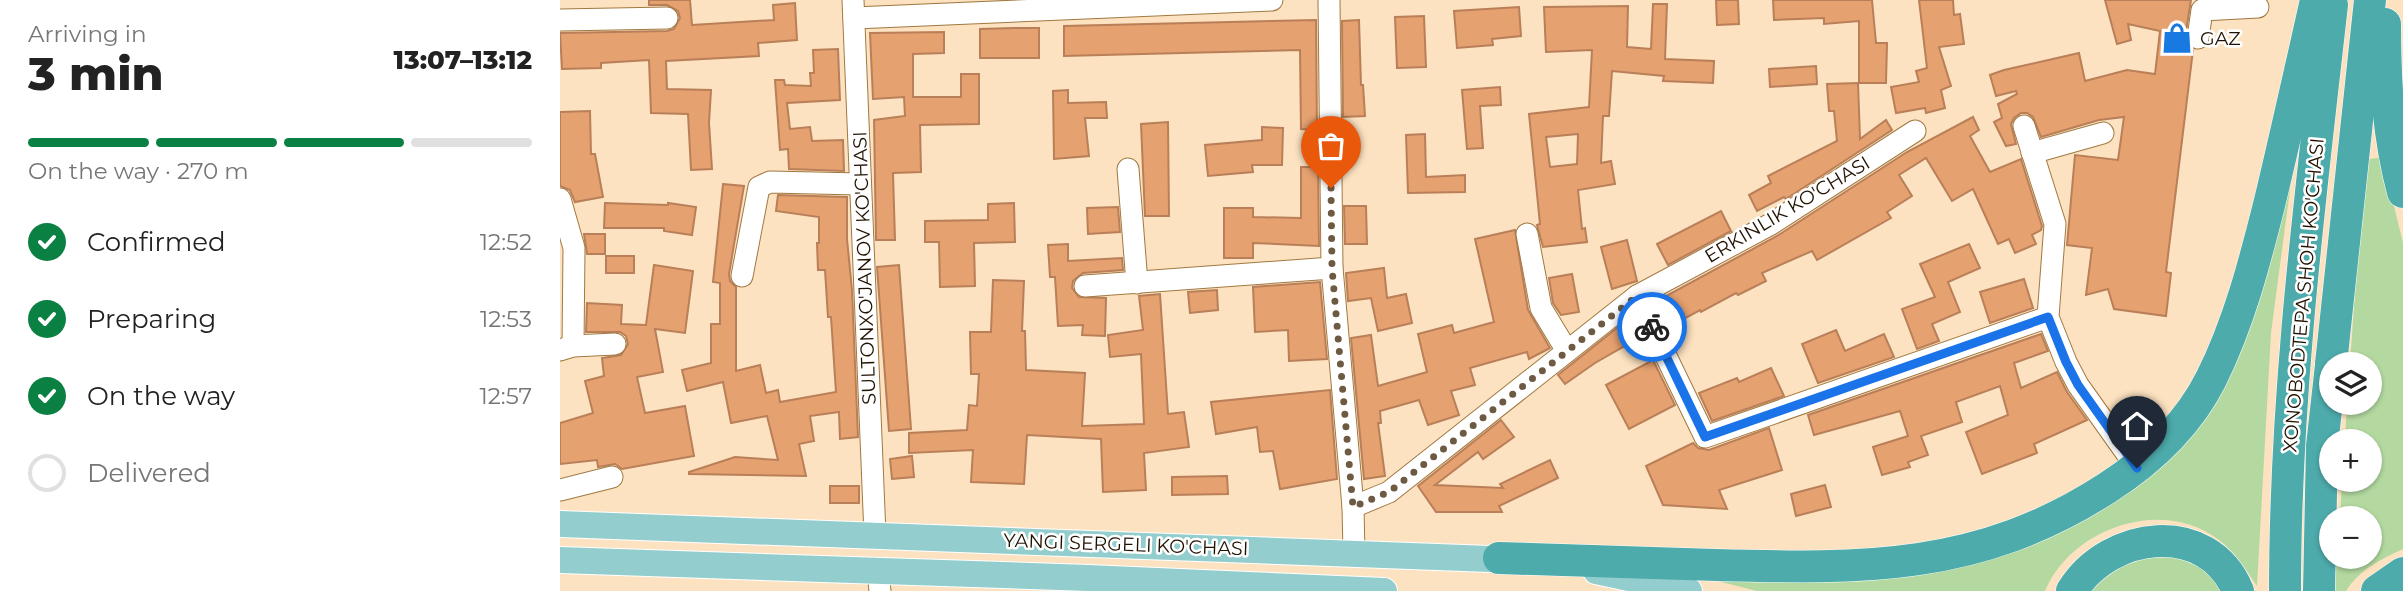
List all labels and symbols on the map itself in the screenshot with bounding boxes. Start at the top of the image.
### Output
shop icon: GAZ [2160,21,2194,55]
place label: GAZ [2200,27,2241,50]
pin [1301,116,1361,188]
street label: SULTONXO'JANOV KO'CHASI [848,131,881,405]
street label: XONOBODTEPA SHOH KO'CHASI [2278,137,2329,453]
street label: ERKINLIK KO'CHASI [1701,151,1874,268]
courier [1617,292,1687,362]
pin [2107,396,2167,468]
street label: YANGI SERGELI KO'CHASI [1003,529,1249,560]

